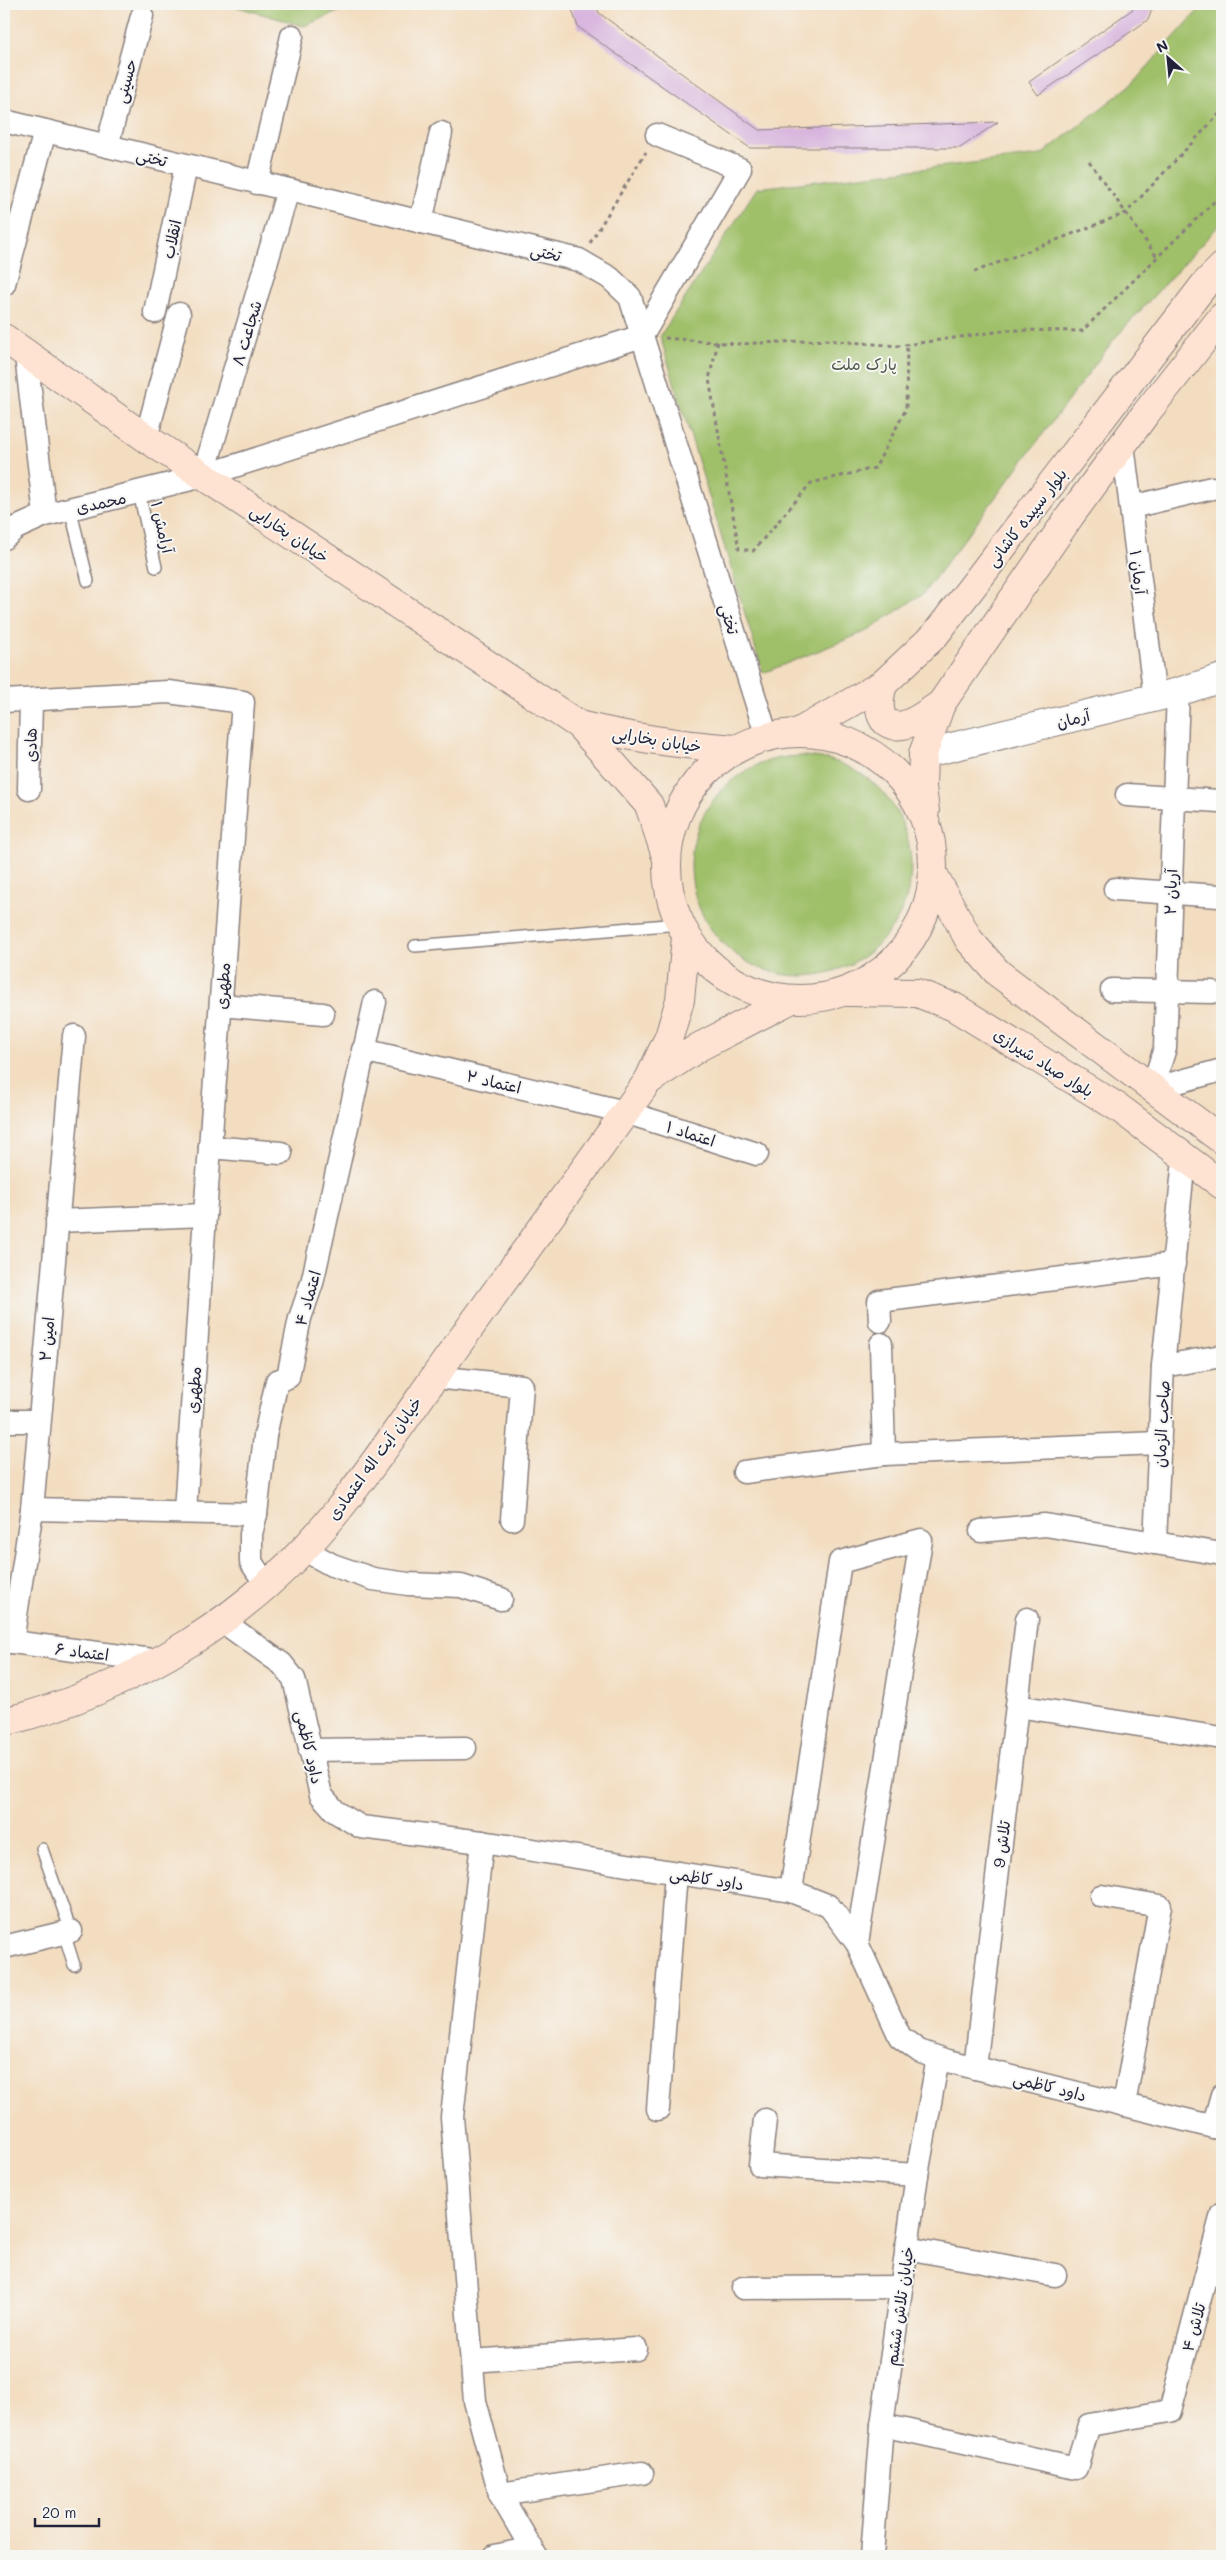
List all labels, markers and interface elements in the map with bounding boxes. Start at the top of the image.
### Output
north arrow [1144,32,1194,82]
text: N [1153,35,1171,57]
street label: حسینی [109,57,142,106]
street label: تختی [134,143,170,172]
street label: انقلاب [157,217,185,261]
street label: تختی [528,238,564,267]
street label: شجاعت ۸ [226,298,266,368]
park label: پارک ملت [831,353,897,375]
street label: بلوار سپیده کاشانی [981,464,1072,571]
street label: محمدی [74,486,128,518]
street label: آرامش ۱ [147,499,179,556]
street label: خیابان بخارایی [246,499,333,568]
street label: آرمان ۱ [1126,549,1152,596]
street label: تختی [714,601,745,638]
street label: آرمان [1054,703,1093,732]
street label: خیابان بخارایی [611,722,703,757]
street label: هادی [19,728,41,762]
street label: آریان ۲ [1159,867,1181,915]
street label: مطهری [210,962,234,1010]
street label: بلوار صیاد شیرازی [990,1023,1098,1102]
street label: اعتماد ۲ [465,1065,523,1097]
street label: اعتماد ۱ [664,1115,718,1151]
street label: اعتماد ۴ [289,1268,325,1328]
street label: امین ۲ [34,1316,58,1362]
street label: مطهری [181,1366,205,1414]
street label: صاحب الزمان [1148,1380,1174,1468]
street label: خیابان آیت اله اعتمادی [322,1392,426,1524]
street label: اعتماد ۶ [54,1637,110,1665]
street label: داود کاظمی [290,1708,329,1786]
street label: تلاش 9 [988,1819,1014,1869]
street label: داود کاظمی [668,1862,746,1895]
street label: داود کاظمی [1011,2067,1089,2106]
street label: خیابان تلاش ششم [880,2245,921,2367]
street label: تلاش ۴ [1176,2300,1210,2354]
scale bar [35,2495,99,2527]
text: 20 m [42,2502,76,2522]

